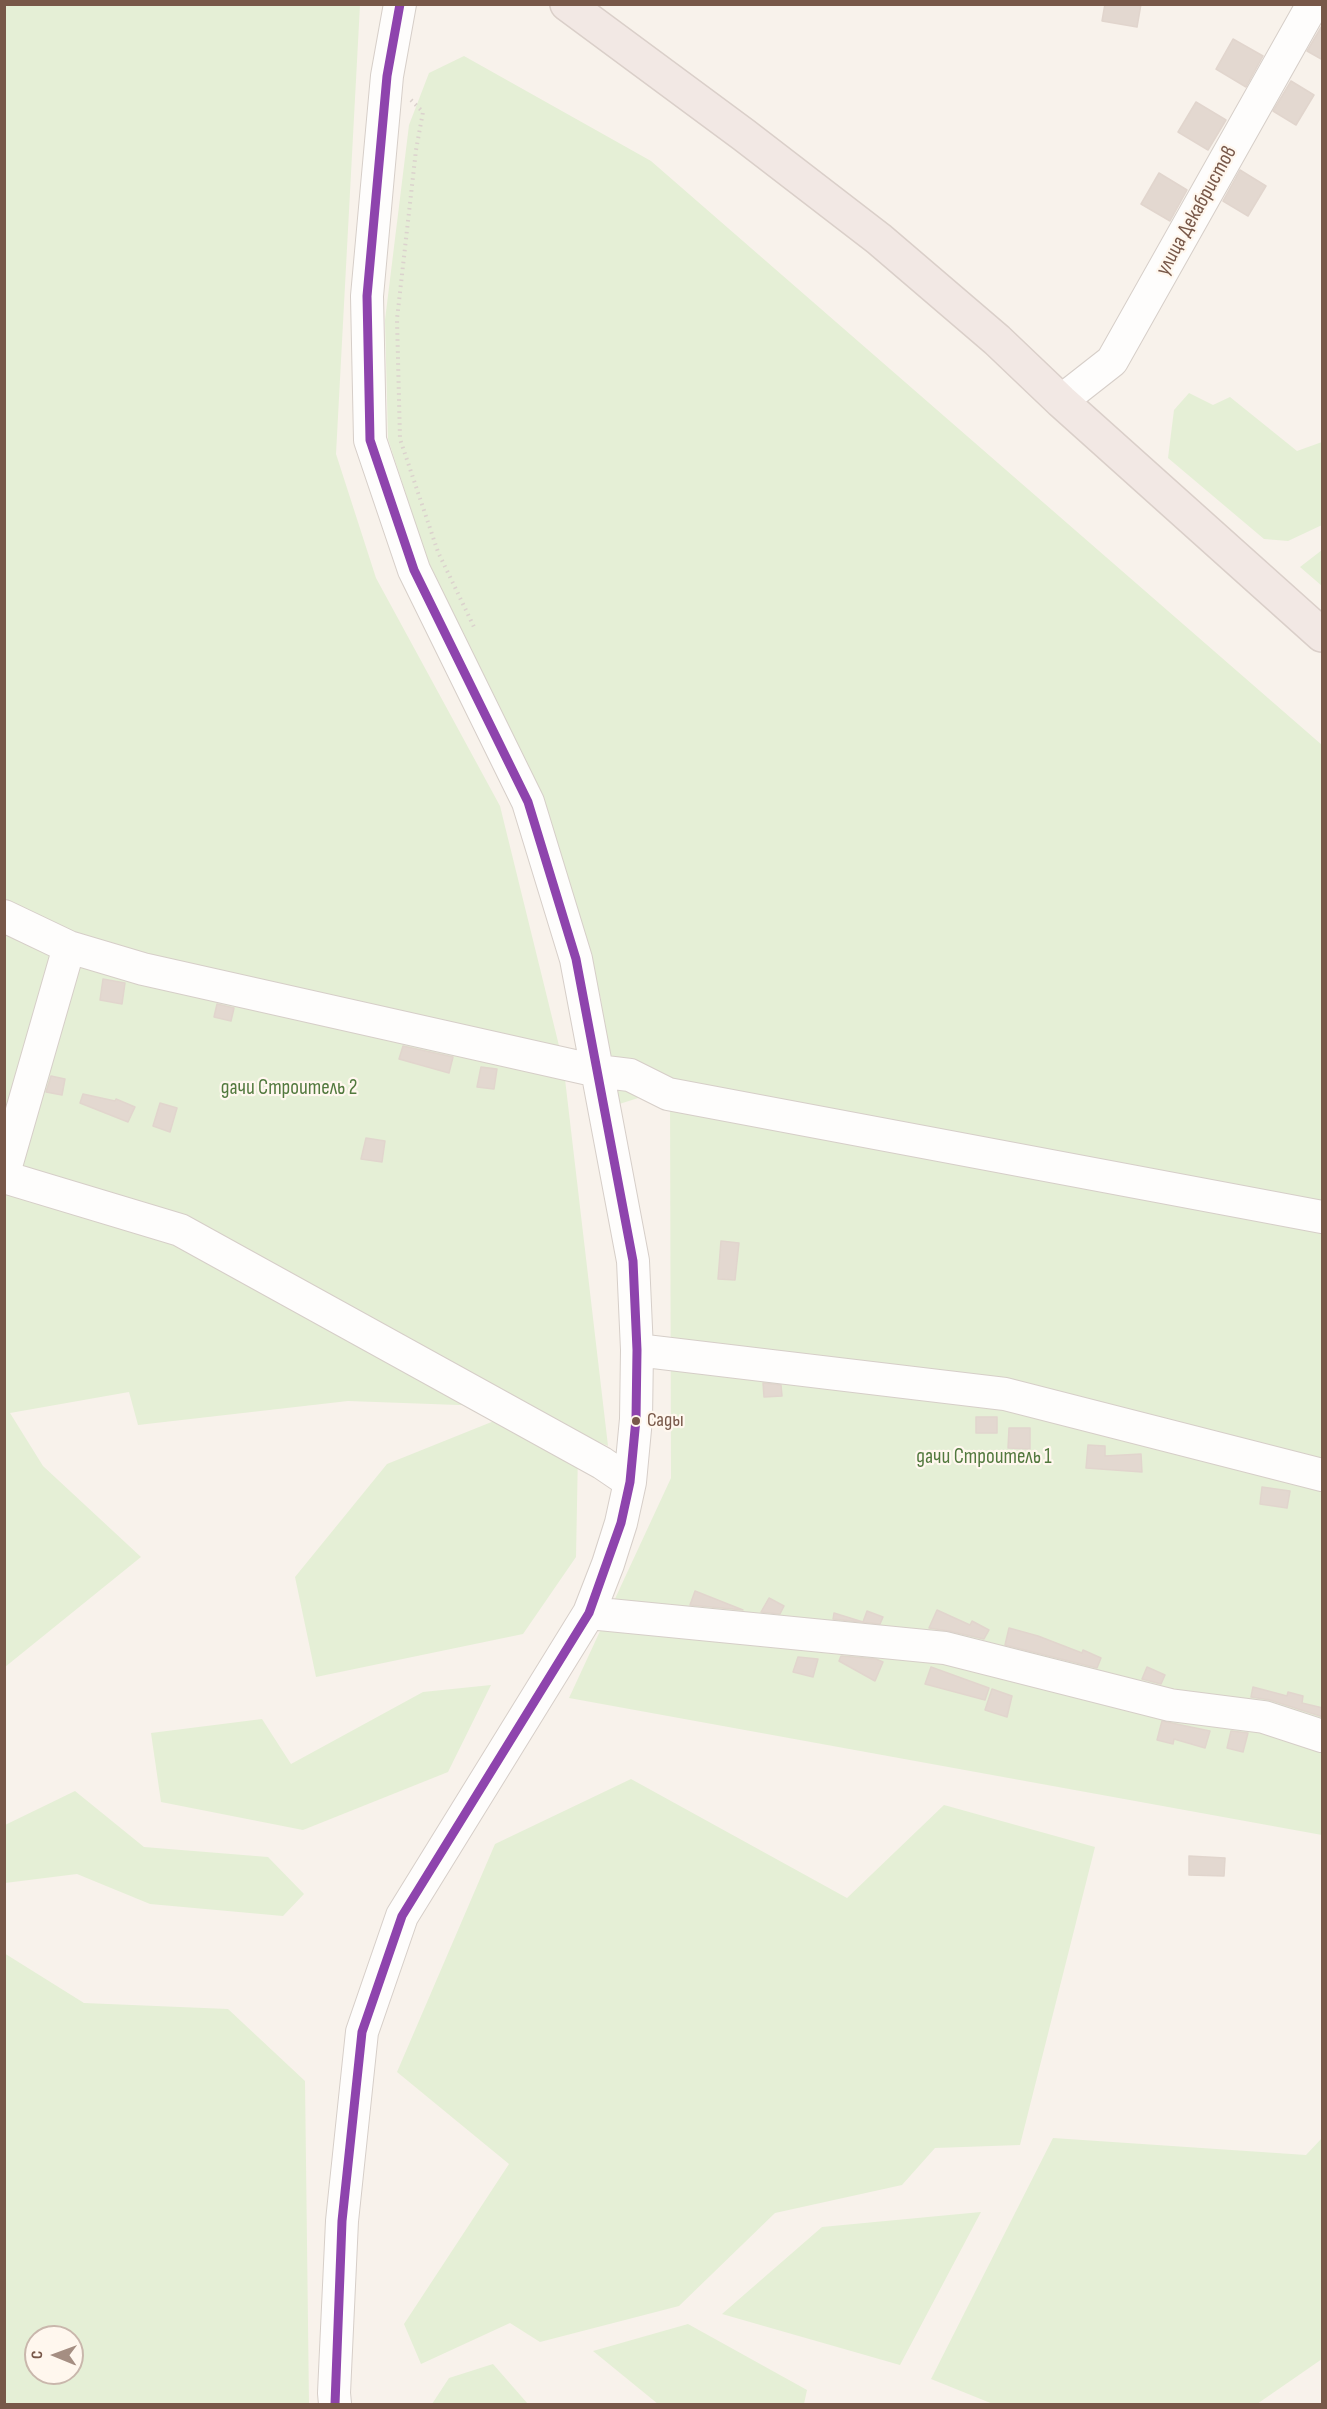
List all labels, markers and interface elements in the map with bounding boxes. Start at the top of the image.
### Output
street label: улица Декабристов [1151,142,1243,280]
park label: дачи Строитель 2 [221,1076,357,1102]
place label: Сады [647,1409,684,1433]
marker: Сады [630,1415,642,1427]
park label: дачи Строитель 1 [916,1445,1052,1471]
north arrow [24,2325,84,2385]
text: С [28,2350,47,2359]

